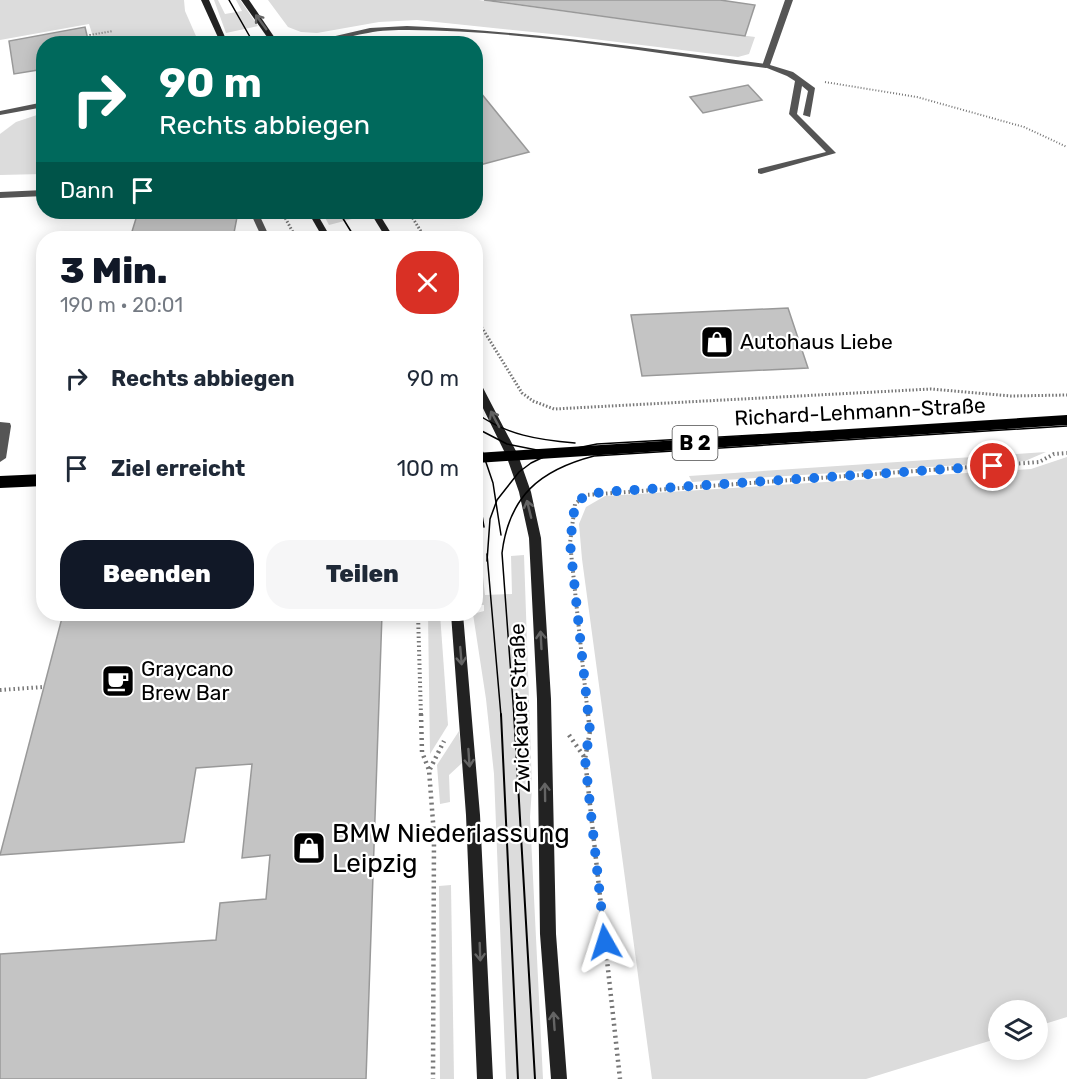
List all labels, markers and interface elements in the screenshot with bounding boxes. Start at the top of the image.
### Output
one-way arrow [255,14,267,30]
text: 90 m [159,58,262,108]
icon: right [60,60,138,138]
text: Rechts abbiegen [159,109,370,141]
icon: arrive [126,174,159,207]
text: Dann [60,177,114,204]
text: 3 Min. [60,249,168,292]
button: close [396,251,459,314]
text: 190 m · 20:01 [60,293,183,317]
shop icon: Autohaus Liebe [699,324,735,360]
place label: Autohaus Liebe [740,329,893,354]
icon: right [60,362,93,395]
text: Rechts abbiegen [111,365,295,392]
text: 90 m [407,365,459,392]
street label: Richard-Lehmann-Straße [734,392,986,431]
one-way arrow [489,411,500,429]
road number: B 2 [672,426,718,460]
pin [967,440,1018,491]
icon: arrive [976,449,1009,482]
icon: arrive [60,452,93,485]
text: Ziel erreicht [111,455,245,482]
text: 100 m [397,455,459,482]
one-way arrow [523,500,535,519]
button: Beenden [60,540,254,609]
button: Teilen [266,540,459,609]
street label: Zwickauer Straße [504,623,535,793]
one-way arrow [536,631,547,651]
one-way arrow [456,646,467,666]
place label: Graycano Brew Bar [141,656,234,705]
cafe icon: Graycano Brew Bar [100,663,136,699]
one-way arrow [464,747,475,767]
one-way arrow [539,782,551,802]
place label: BMW Niederlassung Leipzig [332,818,570,879]
shop icon: BMW Niederlassung Leipzig [291,830,327,866]
position arrow [573,910,637,974]
one-way arrow [474,942,485,962]
map controls [988,1000,1048,1060]
button: layers [988,1000,1048,1060]
one-way arrow [548,1011,559,1031]

